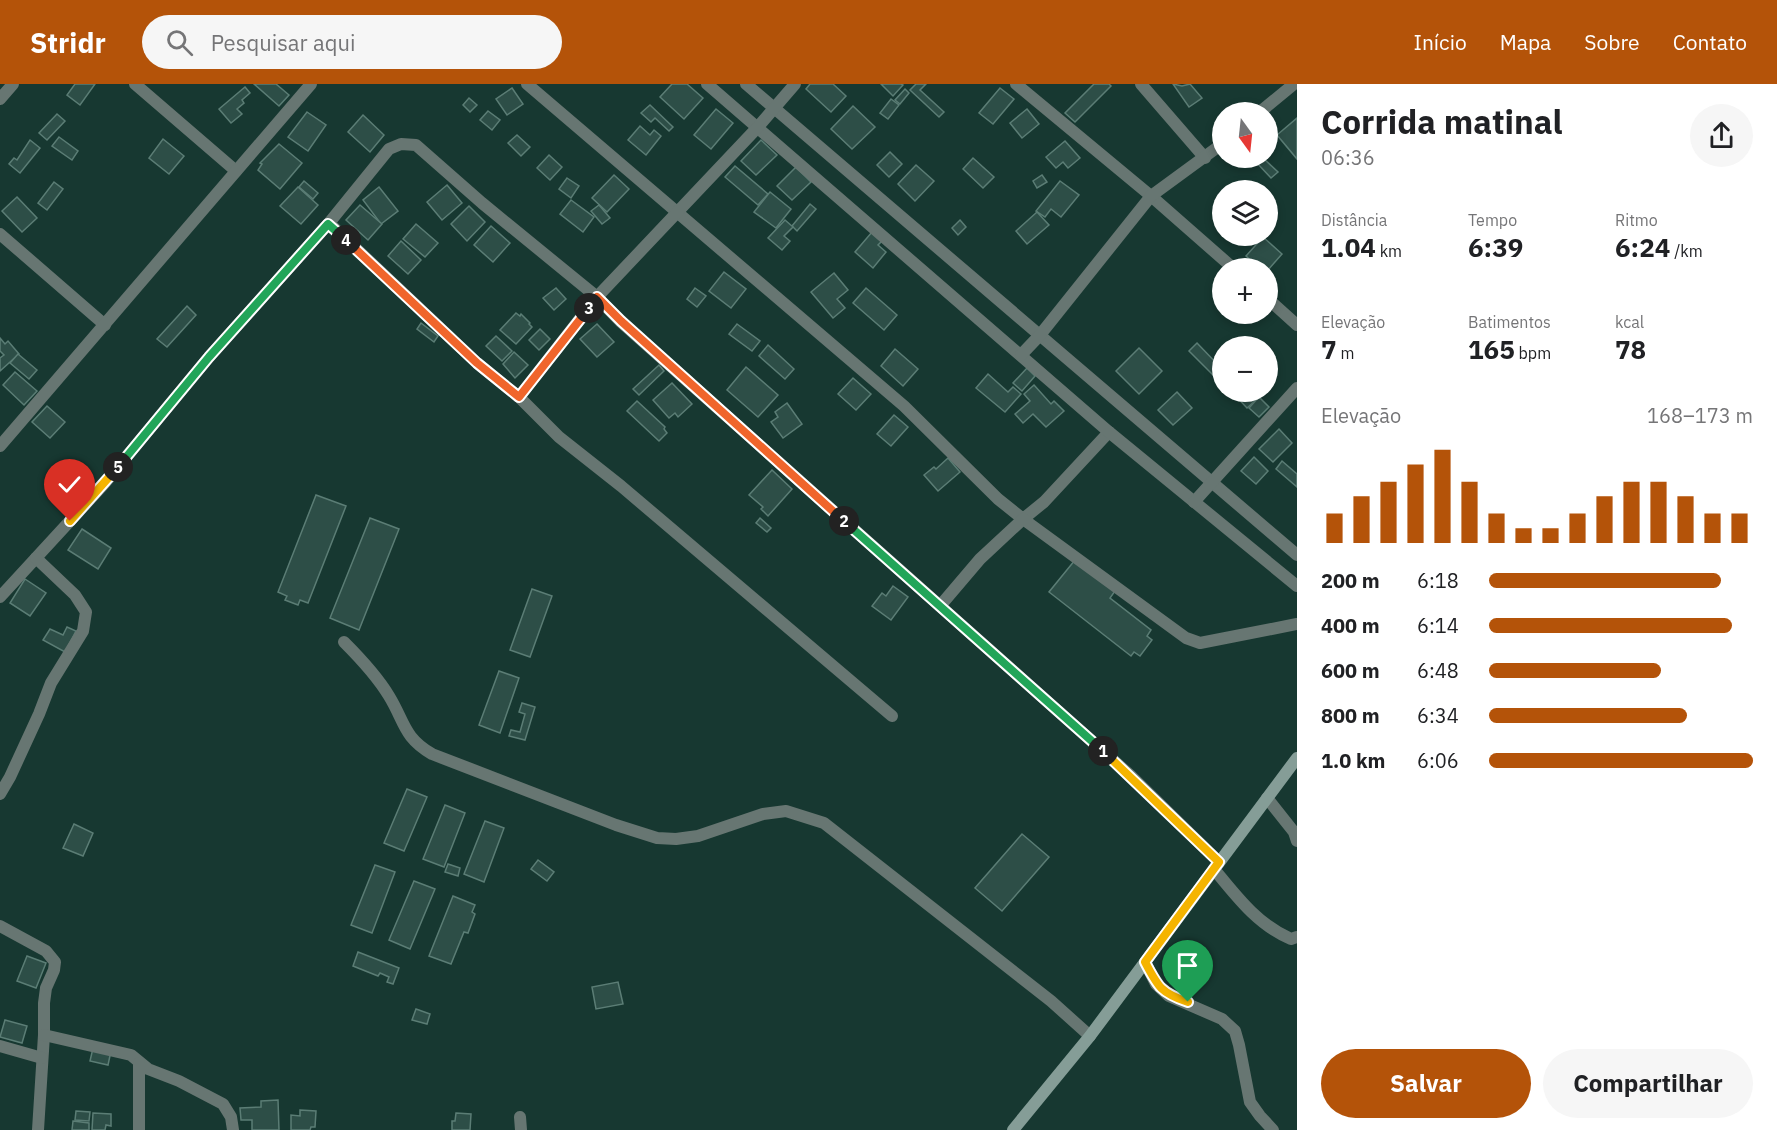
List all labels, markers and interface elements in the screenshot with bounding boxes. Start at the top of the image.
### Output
search box [142,15,562,69]
text: Stridr [30,24,106,61]
icon: search [163,26,196,59]
text: Pesquisar aqui [211,28,355,57]
text: Início [1414,28,1467,56]
text: Mapa [1500,28,1551,56]
text: Sobre [1584,28,1640,56]
text: Contato [1673,28,1747,56]
text: Corrida matinal [1321,100,1562,143]
north arrow [1212,102,1278,168]
map controls [1212,102,1278,402]
button: share [1690,104,1753,167]
text: 06:36 [1321,144,1375,171]
button: layers [1212,180,1278,246]
text: Distância [1321,210,1387,230]
text: Tempo [1468,210,1517,230]
text: Ritmo [1615,210,1658,230]
pin: 4 [331,225,361,255]
text: 4 [341,230,351,250]
text: 1.04 [1321,230,1376,264]
text: 6:39 [1468,230,1523,264]
text: 6:24 [1615,230,1670,264]
text: km [1376,241,1402,261]
text: /km [1670,241,1703,261]
button: + [1212,258,1278,324]
pin: 3 [574,293,604,323]
text: 3 [584,298,594,318]
text: Elevação [1321,312,1385,332]
text: Batimentos [1468,312,1551,332]
text: kcal [1615,312,1644,332]
text: 7 [1321,332,1337,366]
text: 165 [1468,332,1515,366]
text: 78 [1615,332,1646,366]
button: − [1212,336,1278,402]
text: m [1337,343,1354,363]
text: bpm [1515,343,1551,363]
text: Elevação [1321,402,1401,429]
text: 168–173 m [1647,402,1753,429]
pin: 5 [103,452,133,482]
text: 5 [113,457,123,477]
pin [44,459,95,521]
icon: check [53,468,86,501]
pin: 2 [829,506,859,536]
text: 2 [839,511,849,531]
text: 200 m [1321,567,1380,594]
text: 6:18 [1417,567,1459,594]
text: 400 m [1321,612,1380,639]
text: 6:14 [1417,612,1459,639]
text: 600 m [1321,657,1380,684]
text: 6:48 [1417,657,1459,684]
text: 800 m [1321,702,1380,729]
text: 6:34 [1417,702,1459,729]
pin: 1 [1088,736,1118,766]
text: 1 [1098,741,1108,761]
text: 1.0 km [1321,747,1385,774]
text: 6:06 [1417,747,1459,774]
pin [1162,940,1213,1002]
icon: arrive [1171,949,1204,982]
button: Salvar [1321,1049,1531,1118]
button: Compartilhar [1543,1049,1753,1118]

